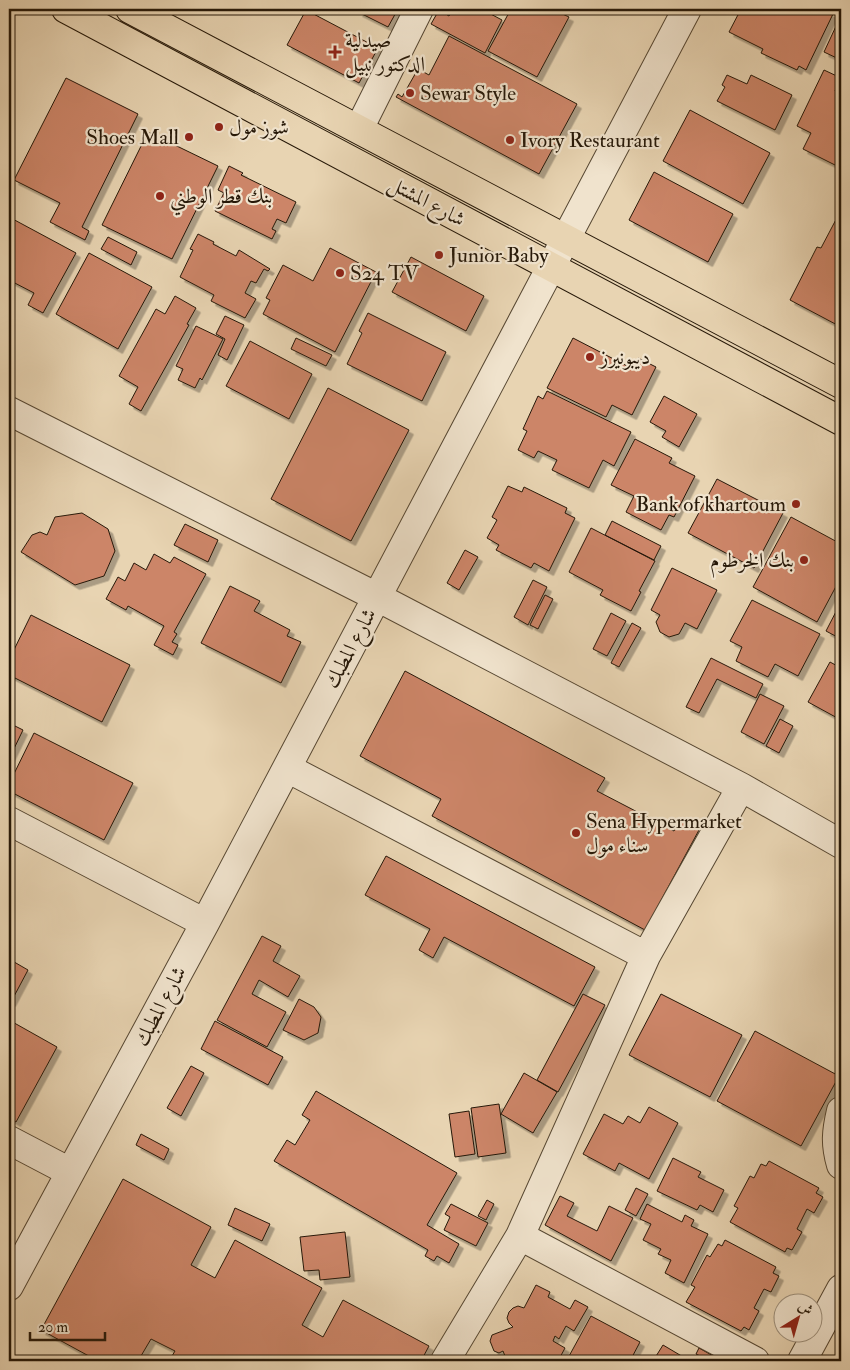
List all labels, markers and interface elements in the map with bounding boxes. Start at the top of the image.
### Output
place label: صيدلية الدكتور نبيل [345,27,425,79]
marker: صيدلية الدكتور نبيل [329,46,341,58]
place label: Sewar Style [420,80,516,107]
marker: Sewar Style [404,87,416,99]
place label: شوز مول [229,114,289,141]
marker: شوز مول [213,121,225,133]
place label: Shoes Mall [86,124,180,151]
place label: Ivory Restaurant [520,127,660,154]
marker: Shoes Mall [183,131,195,143]
marker: Ivory Restaurant [504,134,516,146]
street label: شارع المشتل [382,170,470,236]
place label: بنك قطر الوطني [170,183,272,216]
marker: بنك قطر الوطني [154,190,166,202]
place label: Junior Baby [448,242,549,269]
marker: Junior Baby [433,249,445,261]
place label: S24 TV [350,260,420,287]
marker: S24 TV [334,267,346,279]
place label: ديبونيرز [598,344,650,371]
marker: ديبونيرز [584,351,596,363]
place label: Bank of khartoum [636,491,786,518]
marker: Bank of khartoum [790,498,802,510]
place label: بنك الخرطوم [710,547,794,578]
marker: بنك الخرطوم [798,554,810,566]
street label: شارع المطبك [318,604,386,695]
place label: Sena Hypermarket سناء مول [586,808,742,859]
marker: Sena Hypermarket سناء مول [570,827,582,839]
street label: شارع المطبك [128,962,196,1053]
north arrow [772,1292,822,1342]
text: ش [795,1297,816,1319]
scale bar [30,1310,105,1342]
text: 20 m [38,1318,68,1337]

